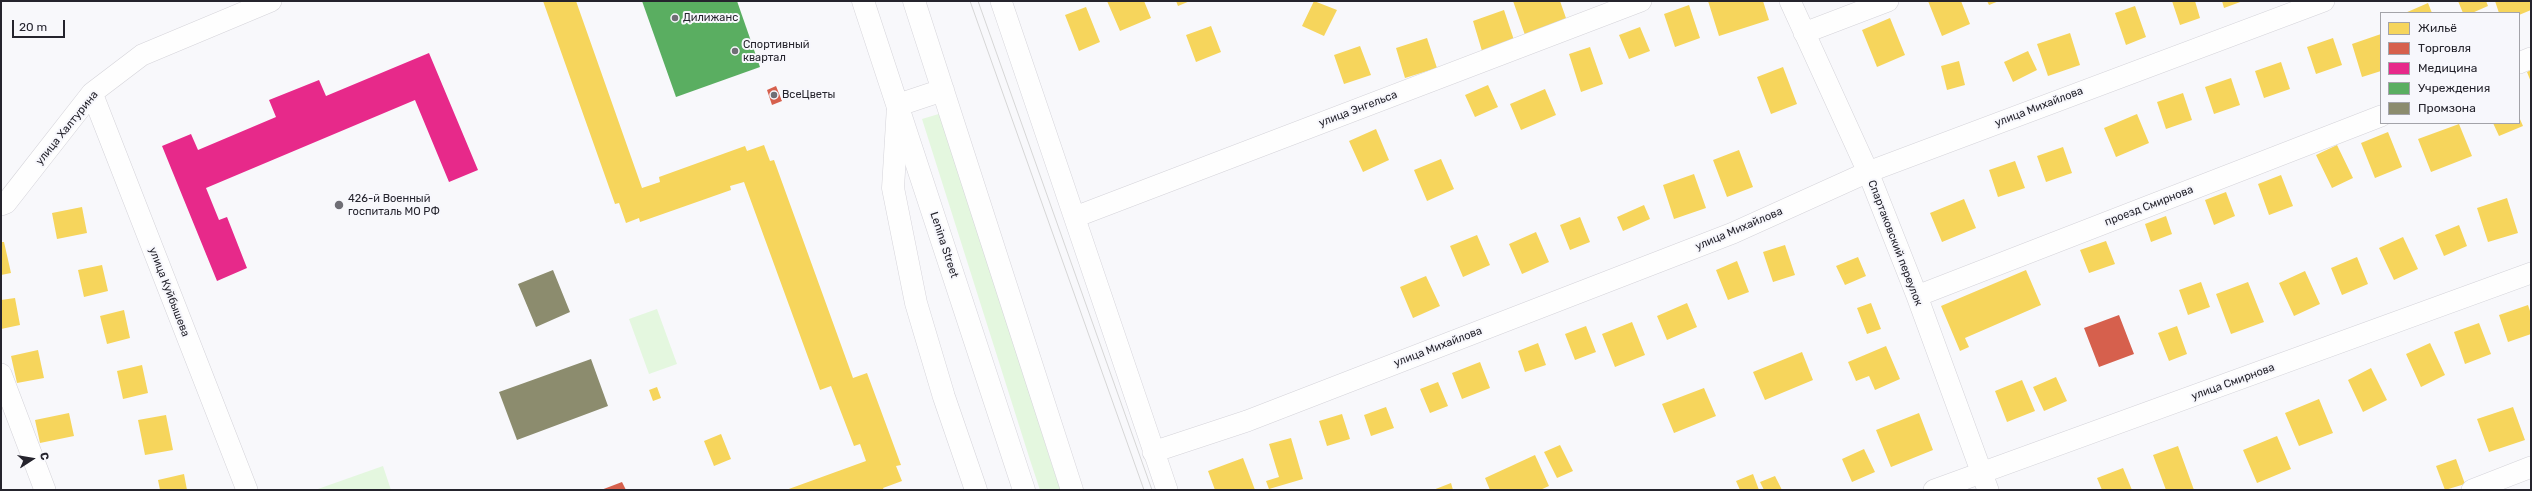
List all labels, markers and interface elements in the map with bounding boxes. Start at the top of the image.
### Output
place label: Дилижанс [683,11,738,25]
scale bar [14,12,67,38]
legend [2380,12,2520,124]
marker: Дилижанс [670,13,680,23]
text: 20 m [19,20,47,34]
text: Жильё [2418,21,2457,35]
place label: Спортивный квартал [743,38,809,64]
text: Торговля [2418,41,2471,55]
marker: Спортивный квартал [730,46,740,56]
text: Медицина [2418,61,2477,75]
text: Учреждения [2418,81,2490,95]
street label: улица Михайлова [1993,84,2085,130]
street label: улица Халтурина [33,88,101,168]
place label: ВсеЦветы [782,88,835,102]
street label: улица Энгельса [1317,88,1399,130]
marker: ВсеЦветы [769,90,779,100]
text: Промзона [2418,101,2476,115]
street label: Спартаковский переулок [1865,178,1925,308]
street label: проезд Смирнова [2103,183,2195,229]
place label: 426-й Военный госпиталь МО РФ [348,192,440,218]
marker: 426-й Военный госпиталь МО РФ [333,199,345,211]
street label: улица Михайлова [1693,205,1785,253]
street label: Lenina Street [927,210,961,280]
street label: улица Куйбышева [146,245,192,339]
street label: улица Михайлова [1392,324,1484,370]
street label: улица Смирнова [2190,361,2276,403]
north arrow [12,439,52,479]
text: С [37,451,51,462]

